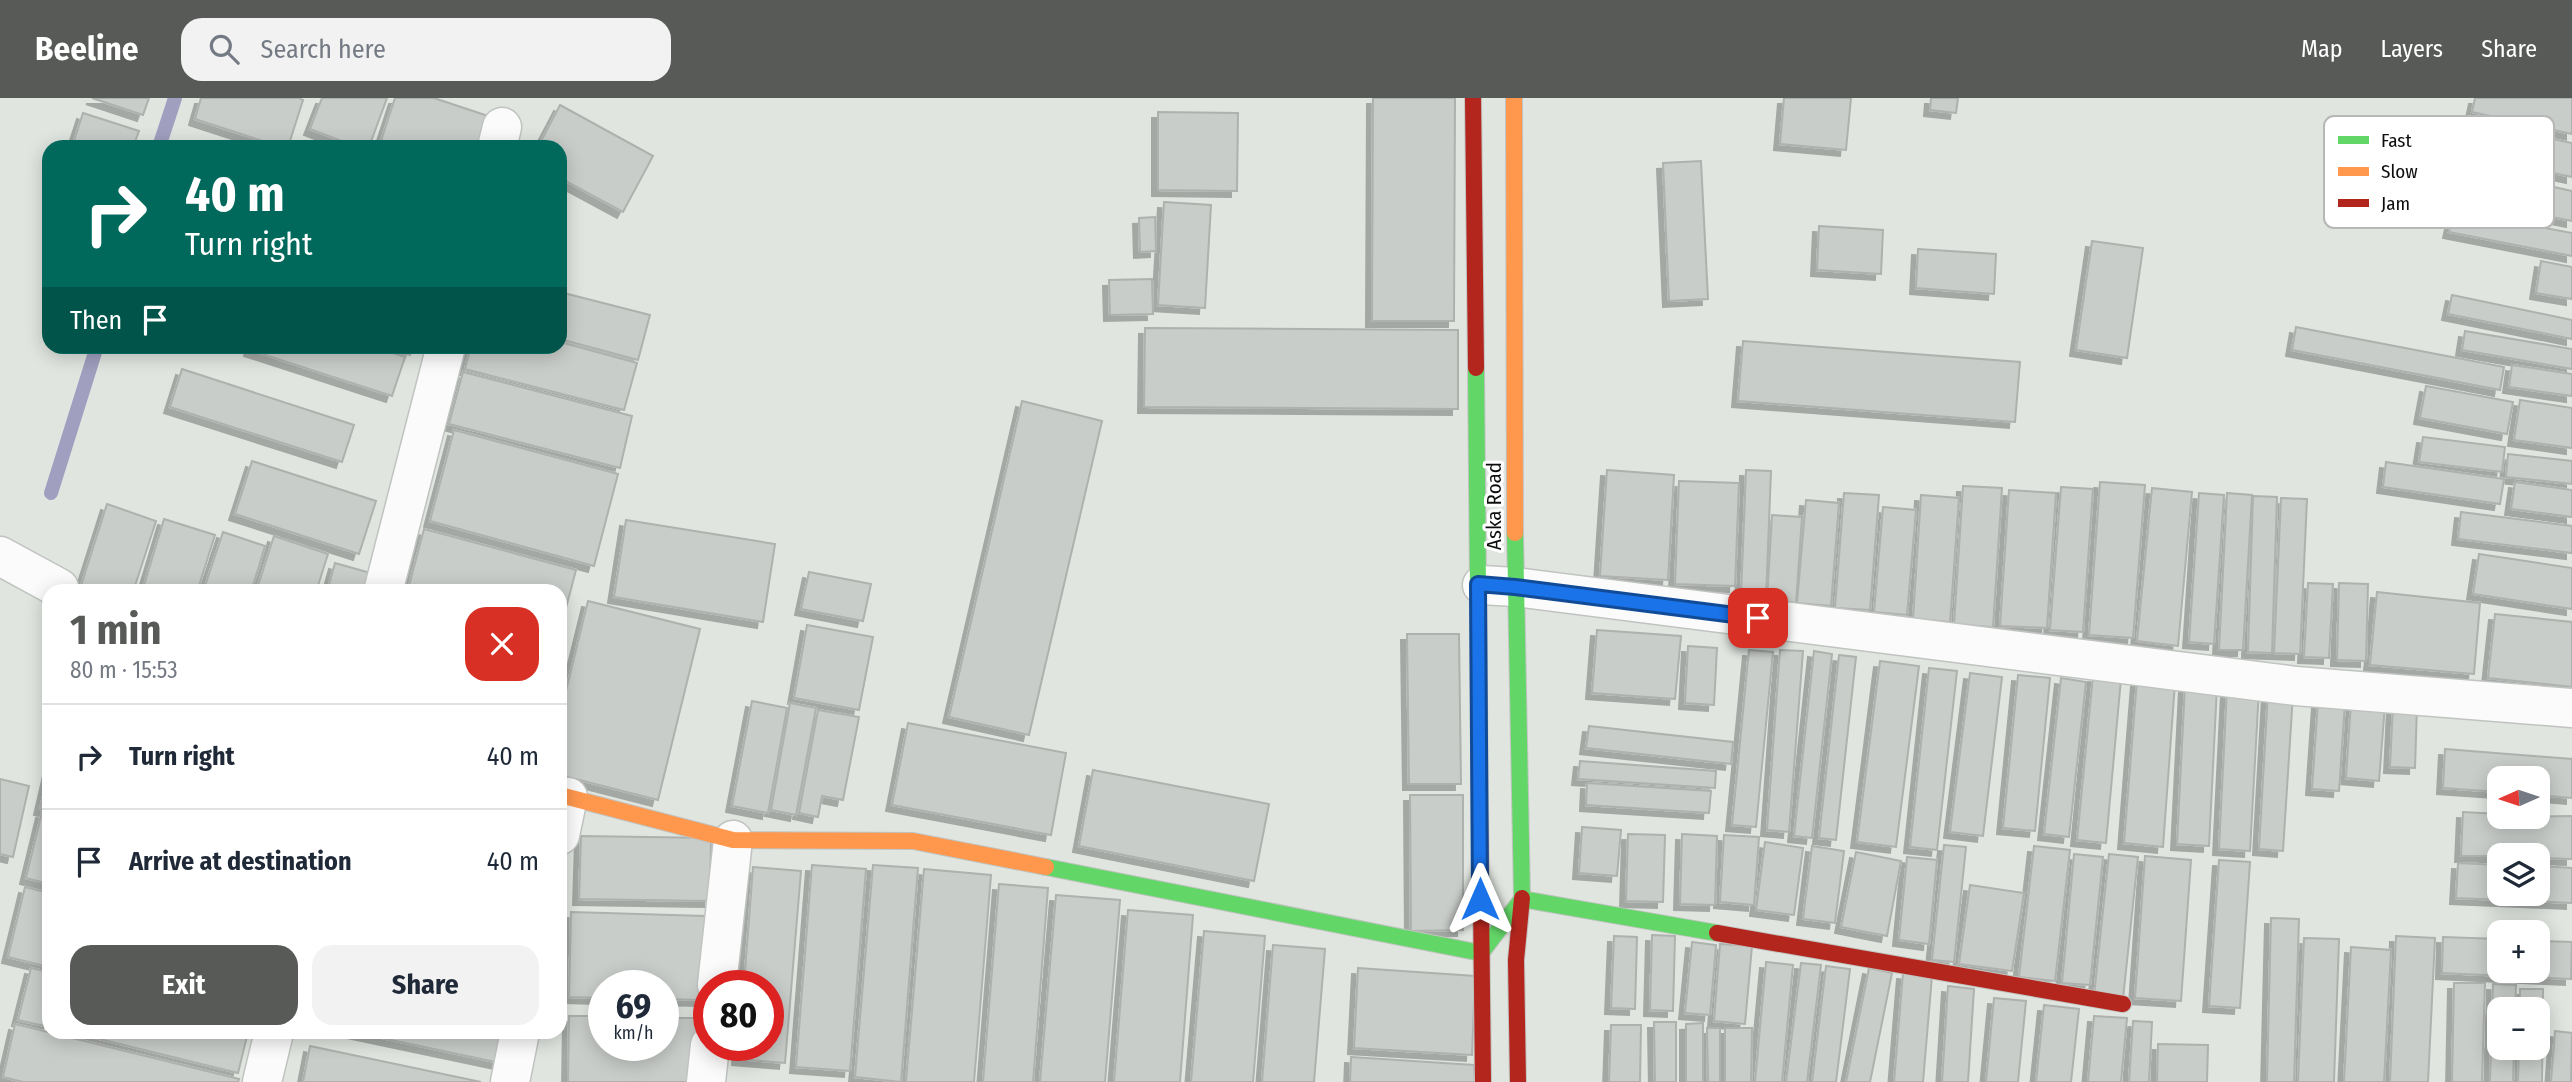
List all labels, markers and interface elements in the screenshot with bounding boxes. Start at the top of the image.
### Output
search box [181,18,671,81]
text: Beeline [35,29,139,69]
icon: search [205,30,243,68]
text: Search here [261,34,386,65]
text: Map [2301,35,2343,63]
text: Layers [2381,35,2443,63]
text: Share [2481,35,2537,63]
legend [2324,116,2554,228]
text: Fast [2381,129,2412,152]
text: Slow [2381,160,2418,183]
text: 40 m [185,165,285,224]
icon: right [70,168,161,259]
text: Jam [2381,192,2410,215]
text: Turn right [185,225,312,263]
icon: arrive [136,301,174,339]
text: Then [70,305,122,336]
street label: Aska Road [1481,462,1507,550]
pin [1728,588,1788,648]
icon: arrive [1739,599,1777,637]
text: 1 min [70,605,161,655]
button: close [465,607,539,681]
text: 80 m · 15:53 [70,656,178,684]
icon: right [70,738,108,776]
text: Turn right [129,741,235,772]
text: 40 m [487,741,539,772]
north arrow [2487,766,2550,830]
map controls [2487,766,2550,1060]
icon: arrive [70,843,108,881]
button: layers [2487,843,2550,906]
text: Arrive at destination [129,846,352,877]
text: 40 m [487,846,539,877]
position arrow [1443,862,1517,936]
button: + [2487,920,2550,983]
button: Exit [70,945,298,1025]
button: Share [312,945,539,1025]
speed limit sign: 80 [693,970,784,1061]
text: 69 [616,985,651,1027]
button: − [2487,997,2550,1060]
text: km/h [613,1022,654,1044]

